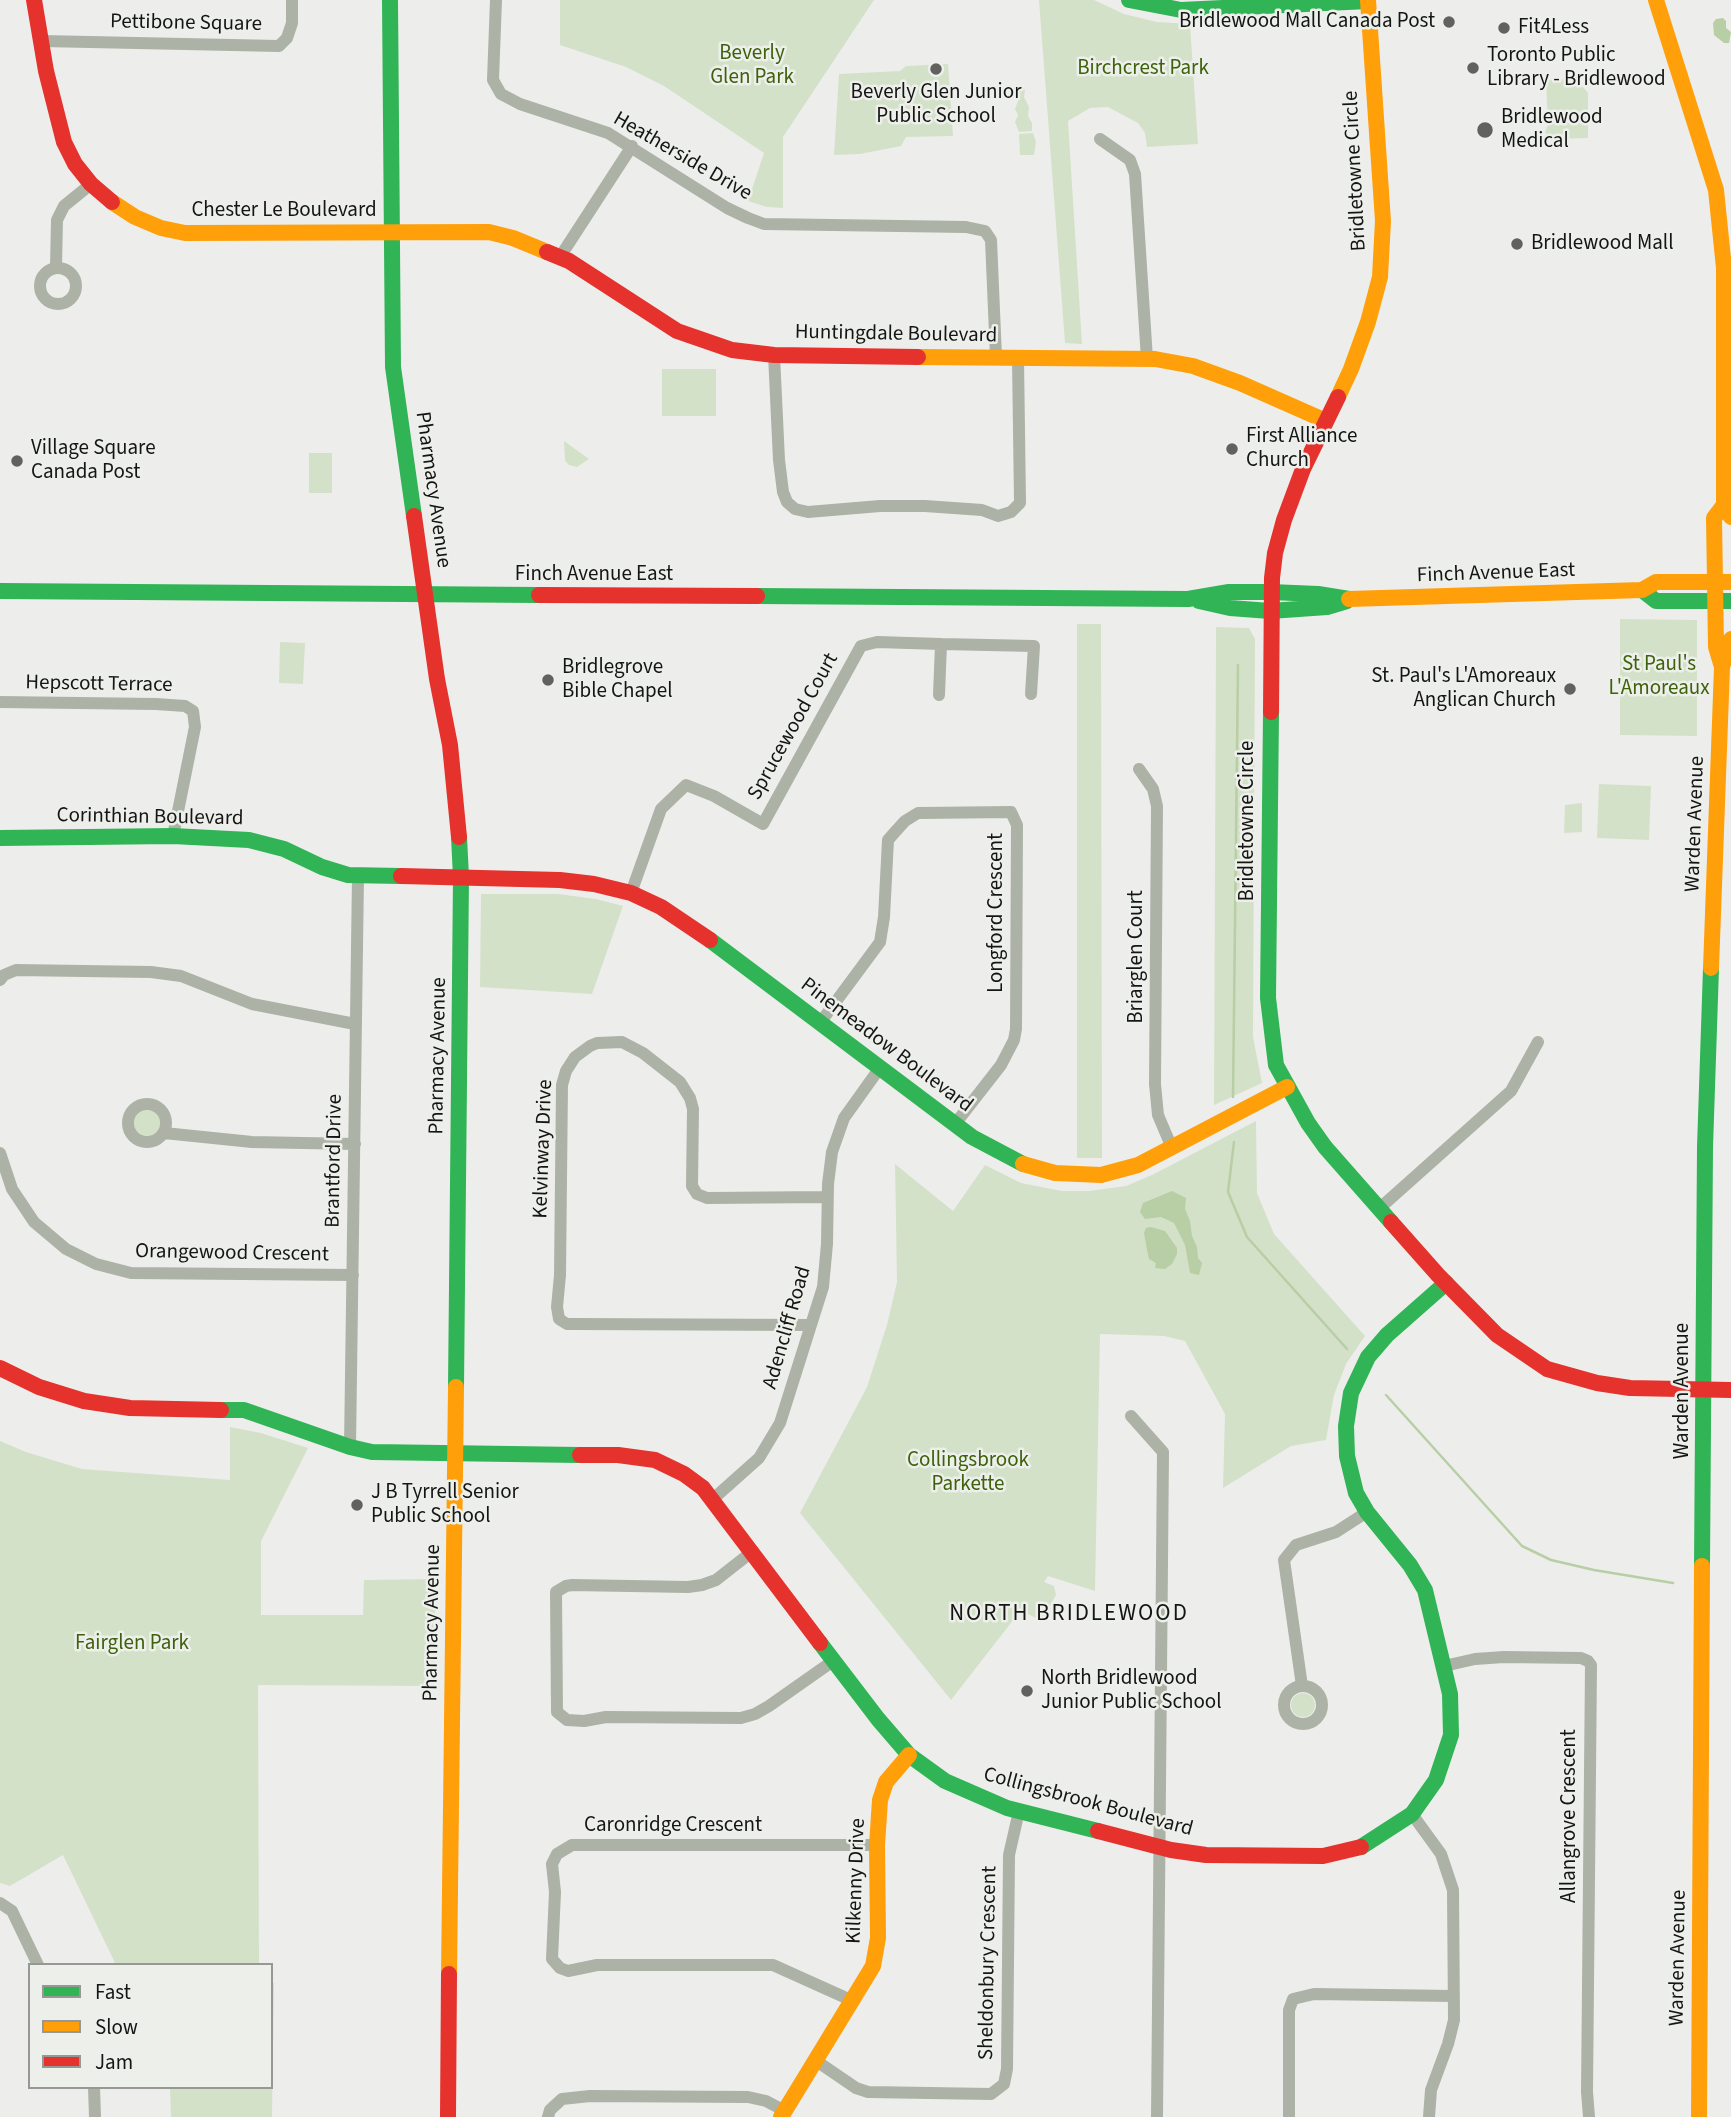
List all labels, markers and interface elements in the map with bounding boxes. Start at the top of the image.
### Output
place label: Bridlewood Mall Canada Post [1179,9,1435,35]
street label: Pettibone Square [110,10,262,38]
marker: Bridlewood Mall Canada Post [1441,14,1457,30]
place label: Fit4Less [1518,15,1589,41]
marker: Fit4Less [1496,20,1512,36]
park label: Beverly Glen Park [710,41,794,91]
place label: Toronto Public Library - Bridlewood [1487,43,1666,93]
park label: Birchcrest Park [1077,56,1209,82]
marker: Toronto Public Library - Bridlewood [1465,60,1481,76]
marker: Beverly Glen Junior Public School [928,61,944,77]
place label: Beverly Glen Junior Public School [851,80,1021,130]
street label: Bridletowne Circle [1339,90,1373,252]
place label: Bridlewood Medical [1501,105,1603,155]
street label: Heatherside Drive [608,107,756,207]
marker: Bridlewood Medical [1475,120,1495,140]
street label: Chester Le Boulevard [191,198,377,224]
place label: Bridlewood Mall [1531,231,1674,257]
marker: Bridlewood Mall [1509,236,1525,252]
street label: Huntingdale Boulevard [794,321,998,349]
street label: Pharmacy Avenue [409,410,455,570]
place label: First Alliance Church [1246,424,1357,474]
place label: Village Square Canada Post [31,436,156,486]
marker: First Alliance Church [1224,441,1240,457]
marker: Village Square Canada Post [9,453,25,469]
street label: Finch Avenue East [1416,559,1576,589]
street label: Finch Avenue East [515,562,673,588]
street label: Sprucewood Court [743,649,845,805]
park label: St Paul's L'Amoreaux [1608,652,1710,702]
place label: Bridlegrove Bible Chapel [562,655,673,705]
place label: St. Paul's L'Amoreaux Anglican Church [1371,664,1556,714]
street label: Hepscott Terrace [25,671,173,699]
marker: Bridlegrove Bible Chapel [540,672,556,688]
marker: St. Paul's L'Amoreaux Anglican Church [1562,681,1578,697]
street label: Bridletowne Circle [1235,741,1261,901]
street label: Warden Avenue [1681,755,1711,893]
street label: Corinthian Boulevard [56,804,244,832]
street label: Longford Crescent [984,833,1010,993]
street label: Briarglen Court [1124,890,1150,1024]
street label: Pinemeadow Boulevard [795,973,977,1119]
street label: Pharmacy Avenue [425,977,453,1135]
street label: Kelvinway Drive [529,1079,559,1219]
street label: Brantford Drive [321,1094,349,1228]
street label: Orangewood Crescent [135,1240,329,1268]
street label: Adencliff Road [758,1264,818,1392]
street label: Warden Avenue [1670,1323,1696,1459]
park label: Collingsbrook Parkette [907,1448,1029,1498]
place label: J B Tyrrell Senior Public School [371,1480,519,1530]
marker: J B Tyrrell Senior Public School [349,1497,365,1513]
street label: Pharmacy Avenue [419,1544,447,1702]
district label: NORTH BRIDLEWOOD [951,1601,1187,1629]
park label: Fairglen Park [75,1631,189,1657]
place label: North Bridlewood Junior Public School [1041,1666,1222,1716]
marker: North Bridlewood Junior Public School [1019,1683,1035,1699]
street label: Allangrove Crescent [1557,1729,1583,1903]
street label: Collingsbrook Boulevard [980,1763,1196,1843]
street label: Caronridge Crescent [584,1813,762,1839]
street label: Kilkenny Drive [842,1818,872,1944]
street label: Sheldonbury Crescent [975,1866,1003,2060]
street label: Warden Avenue [1665,1890,1693,2026]
legend [28,1963,273,2089]
text: Fast [95,1977,131,2007]
text: Slow [95,2012,138,2042]
text: Jam [95,2047,133,2077]

